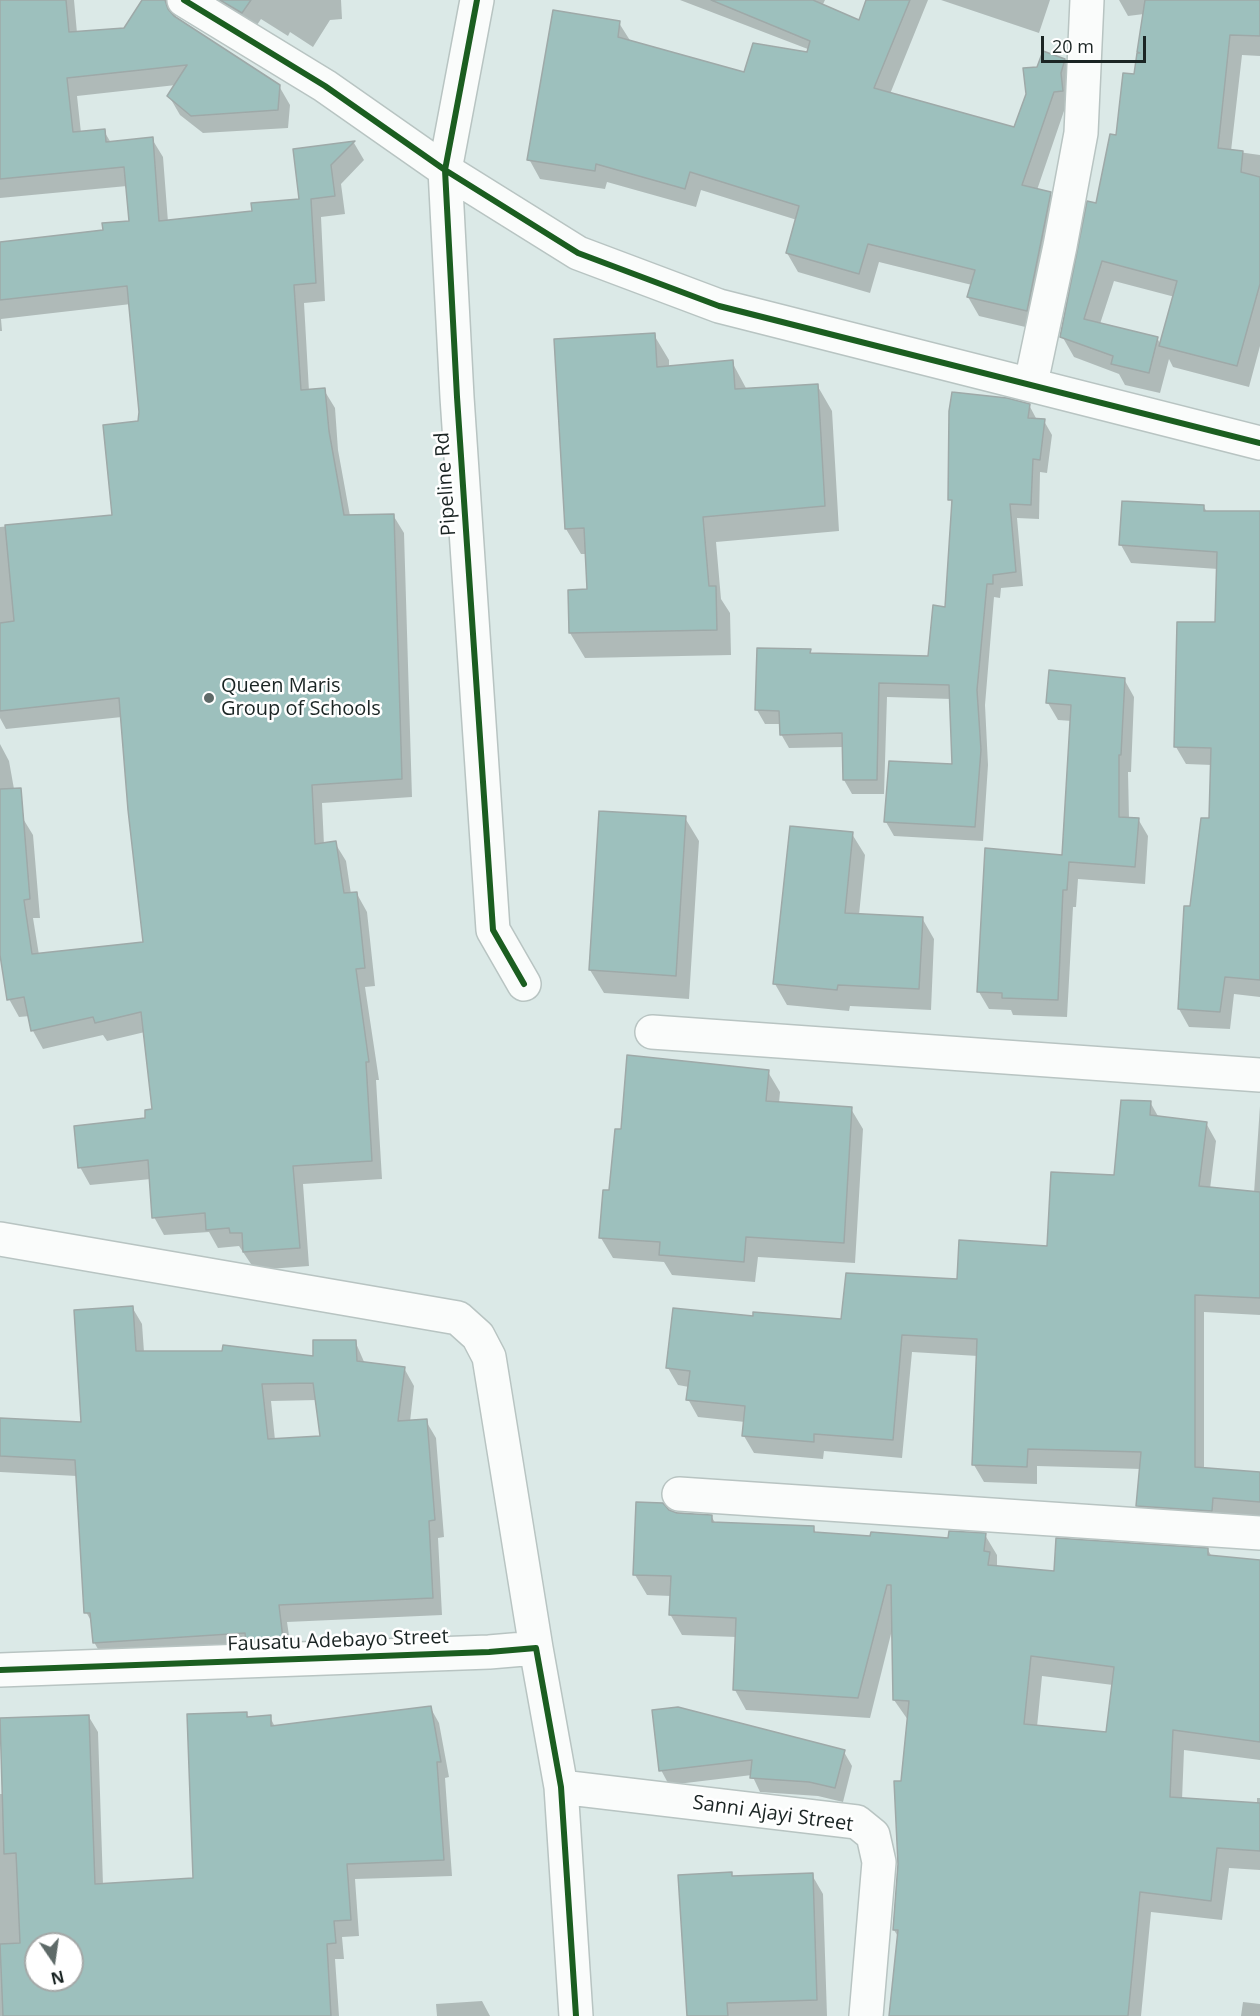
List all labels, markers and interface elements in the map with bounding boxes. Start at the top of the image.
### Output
scale bar [1044,24,1149,62]
text: 20 m [1052,34,1094,58]
street label: Pipeline Rd [430,431,462,537]
place label: Queen Maris Group of Schools [221,674,381,721]
marker: Queen Maris Group of Schools [202,691,216,705]
street label: Fausatu Adebayo Street [227,1625,449,1657]
street label: Sanni Ajayi Street [691,1791,855,1837]
north arrow [24,1932,84,1992]
text: N [49,1965,66,1990]

